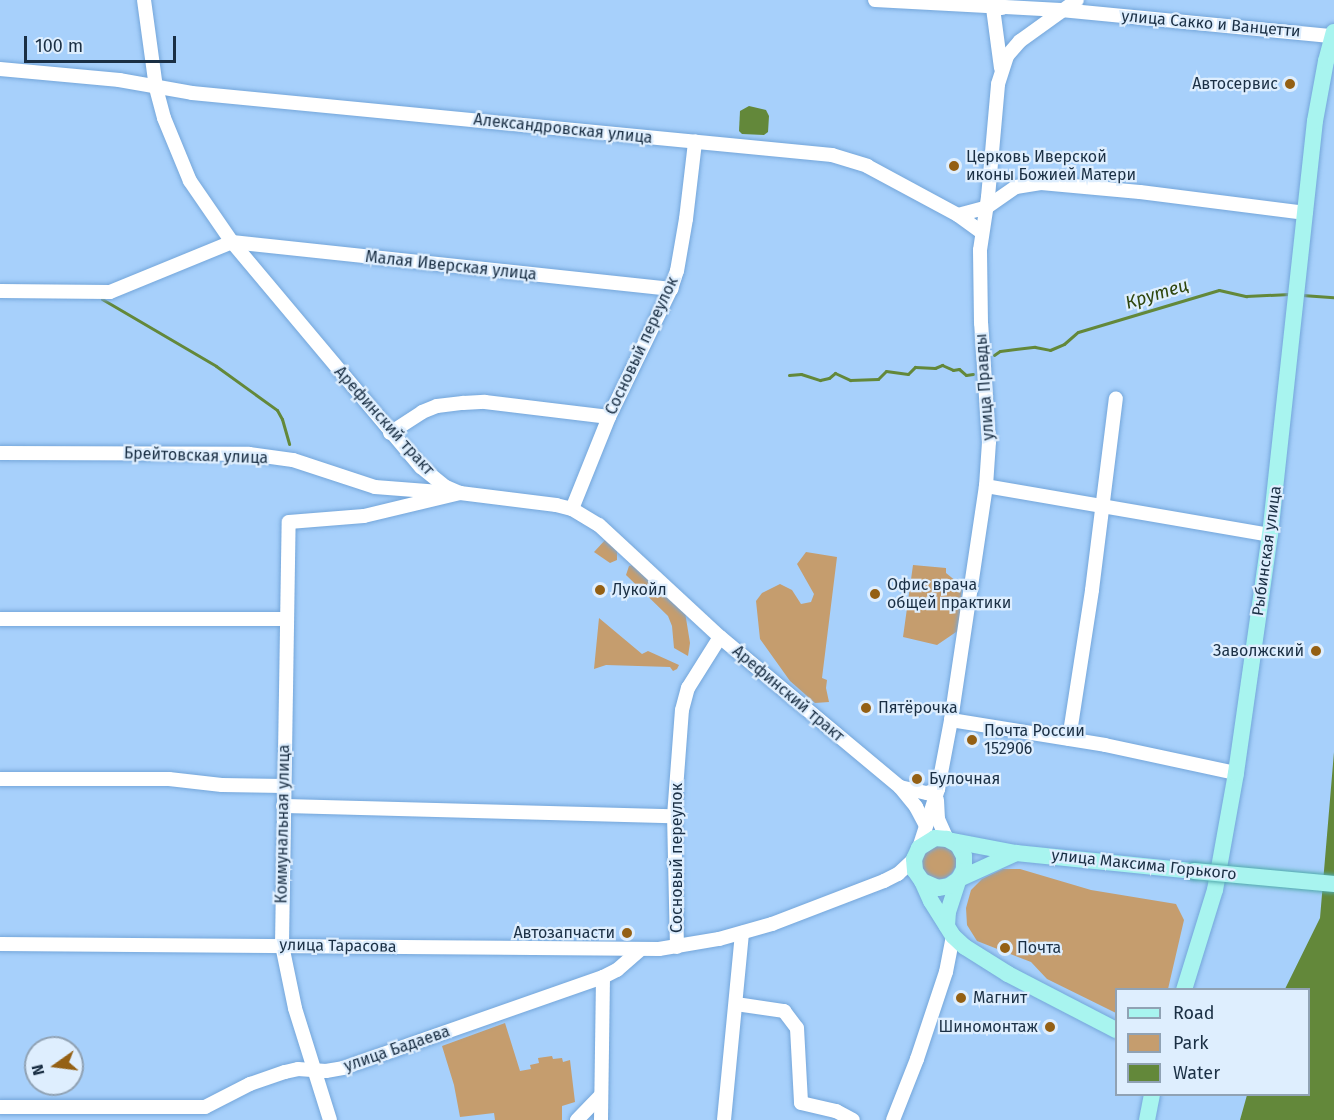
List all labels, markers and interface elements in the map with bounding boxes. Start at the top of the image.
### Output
street label: улица Сакко и Ванцетти [1121,7,1301,41]
scale bar [27,24,178,62]
text: 100 m [35,35,83,57]
place label: Автосервис [1192,74,1278,94]
marker: Автосервис [1283,77,1297,91]
street label: Александровская улица [473,110,653,148]
place label: Церковь Иверской иконы Божией Матери [966,147,1136,185]
marker: Церковь Иверской иконы Божией Матери [947,159,961,173]
street label: Малая Иверская улица [364,247,538,285]
street label: Сосновый переулок [602,274,682,418]
water label: Крутец [1123,274,1191,314]
street label: улица Правды [972,333,998,441]
street label: Арефинский тракт [330,363,438,479]
street label: Брейтовская улица [124,444,268,468]
street label: Рыбинская улица [1248,485,1286,617]
place label: Офис врача общей практики [887,575,1011,613]
place label: Лукойл [612,580,667,600]
marker: Лукойл [593,583,607,597]
marker: Офис врача общей практики [868,587,882,601]
place label: Заволжский [1213,641,1304,661]
street label: Арефинский тракт [728,642,848,746]
marker: Заволжский [1309,644,1323,658]
place label: Пятёрочка [878,698,958,718]
marker: Пятёрочка [859,701,873,715]
place label: Почта России 152906 [984,721,1085,759]
marker: Почта России 152906 [965,733,979,747]
street label: Коммунальная улица [272,744,294,904]
place label: Булочная [929,769,1000,789]
marker: Булочная [910,772,924,786]
street label: Сосновый переулок [667,783,687,933]
street label: улица Максима Горького [1051,846,1237,884]
place label: Автозапчасти [513,923,615,943]
marker: Автозапчасти [620,926,634,940]
street label: улица Тарасова [279,935,397,957]
place label: Почта [1017,938,1061,958]
marker: Почта [998,941,1012,955]
place label: Магнит [973,988,1027,1008]
legend [1115,988,1310,1096]
marker: Магнит [954,991,968,1005]
text: Road [1173,1002,1215,1024]
place label: Шиномонтаж [938,1017,1038,1037]
marker: Шиномонтаж [1043,1020,1057,1034]
street label: улица Бадаева [342,1022,452,1076]
text: Park [1173,1032,1208,1054]
north arrow [24,1036,84,1096]
text: Water [1173,1062,1220,1084]
text: N [27,1063,48,1077]

